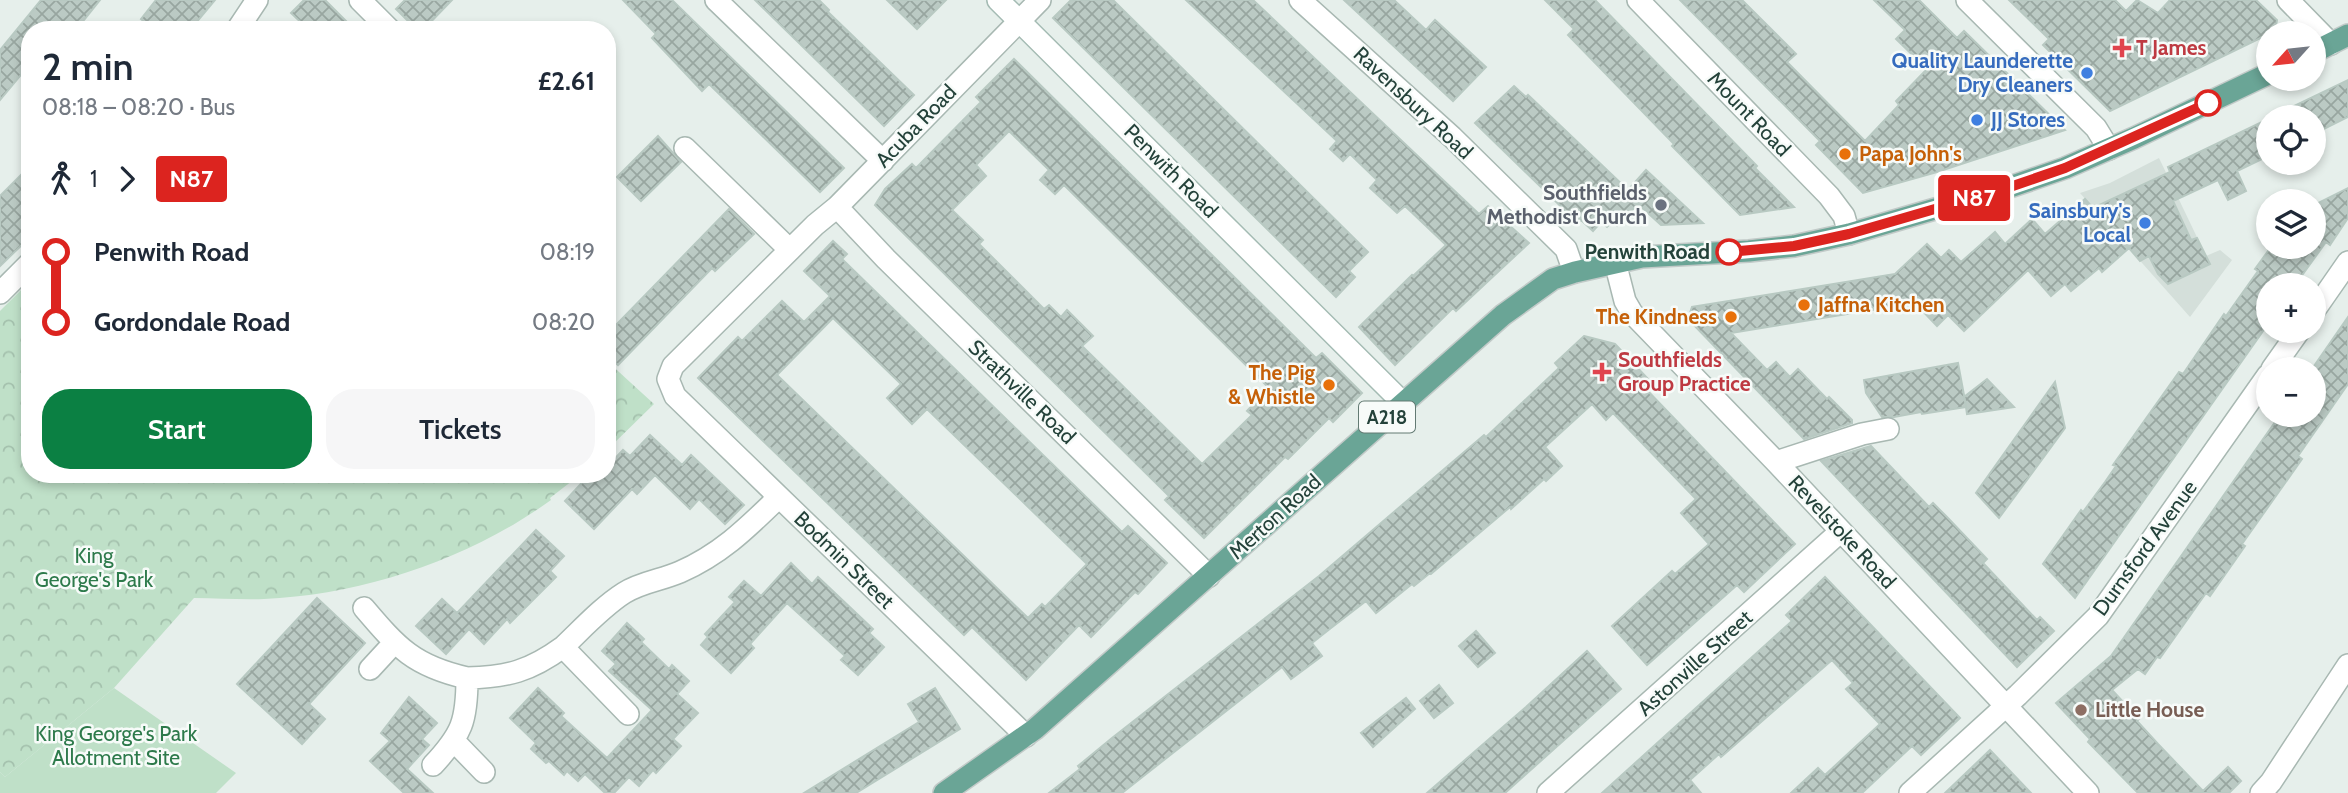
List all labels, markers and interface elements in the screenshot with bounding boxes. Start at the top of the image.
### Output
north arrow [2256,21,2326,91]
map controls [2256,21,2326,427]
place label: T James [2136,35,2207,60]
marker: T James [2114,40,2130,56]
street label: Ravensbury Road [1349,41,1478,164]
text: 2 min [42,43,134,90]
place label: Quality Launderette Dry Cleaners [1892,48,2073,97]
text: £2.61 [538,65,595,97]
marker: Quality Launderette Dry Cleaners [2079,65,2095,81]
street label: Mount Road [1703,66,1796,161]
street label: Acuba Road [870,79,961,172]
unlabelled marker [2195,90,2221,116]
text: 08:18 – 08:20 · Bus [42,93,235,121]
button: locate [2256,105,2326,175]
place label: JJ Stores [1990,107,2065,132]
marker: JJ Stores [1969,112,1985,128]
street label: Penwith Road [1119,119,1223,223]
place label: Papa John's [1859,141,1962,166]
marker: Papa John's [1837,146,1853,162]
icon: walk [42,160,80,198]
icon: forward [108,160,146,198]
text: N87 [170,164,213,193]
text: 1 [90,165,98,193]
line badge: N87 [1934,175,2014,221]
place label: Southfields Methodist Church [1487,180,1647,229]
text: N87 [1952,183,1996,212]
button: layers [2256,189,2326,259]
marker: Southfields Methodist Church [1653,197,1669,213]
place label: Sainsbury's Local [2029,198,2131,247]
marker: Sainsbury's Local [2137,215,2153,231]
text: Penwith Road [94,236,249,268]
text: 08:19 [540,238,595,266]
place label: Penwith Road [1585,239,1710,264]
marker: Penwith Road [1716,239,1742,265]
button: + [2256,273,2326,343]
place label: Jaffna Kitchen [1817,292,1945,317]
marker: Jaffna Kitchen [1796,297,1812,313]
place label: The Kindness [1596,304,1717,329]
text: Gordondale Road [94,306,290,338]
text: 08:20 [532,308,595,336]
marker: The Kindness [1723,309,1739,325]
street label: Strathville Road [964,334,1081,449]
place label: Southfields Group Practice [1618,347,1751,396]
button: − [2256,357,2326,427]
place label: The Pig & Whistle [1228,360,1315,409]
marker: Southfields Group Practice [1592,362,1612,382]
marker: The Pig & Whistle [1321,377,1337,393]
button: Start [42,389,312,469]
button: Tickets [326,389,595,469]
road number: A218 [1359,402,1415,432]
street label: Merton Road [1224,469,1326,564]
street label: Revelstoke Road [1783,470,1901,594]
street label: Durnsford Avenue [2087,475,2202,620]
street label: Bodmin Street [789,506,899,613]
park label: King George's Park [35,543,154,592]
street label: Astonville Street [1632,605,1757,721]
place label: Little House [2095,697,2204,722]
marker: Little House [2073,702,2089,718]
park label: King George's Park Allotment Site [35,721,198,770]

